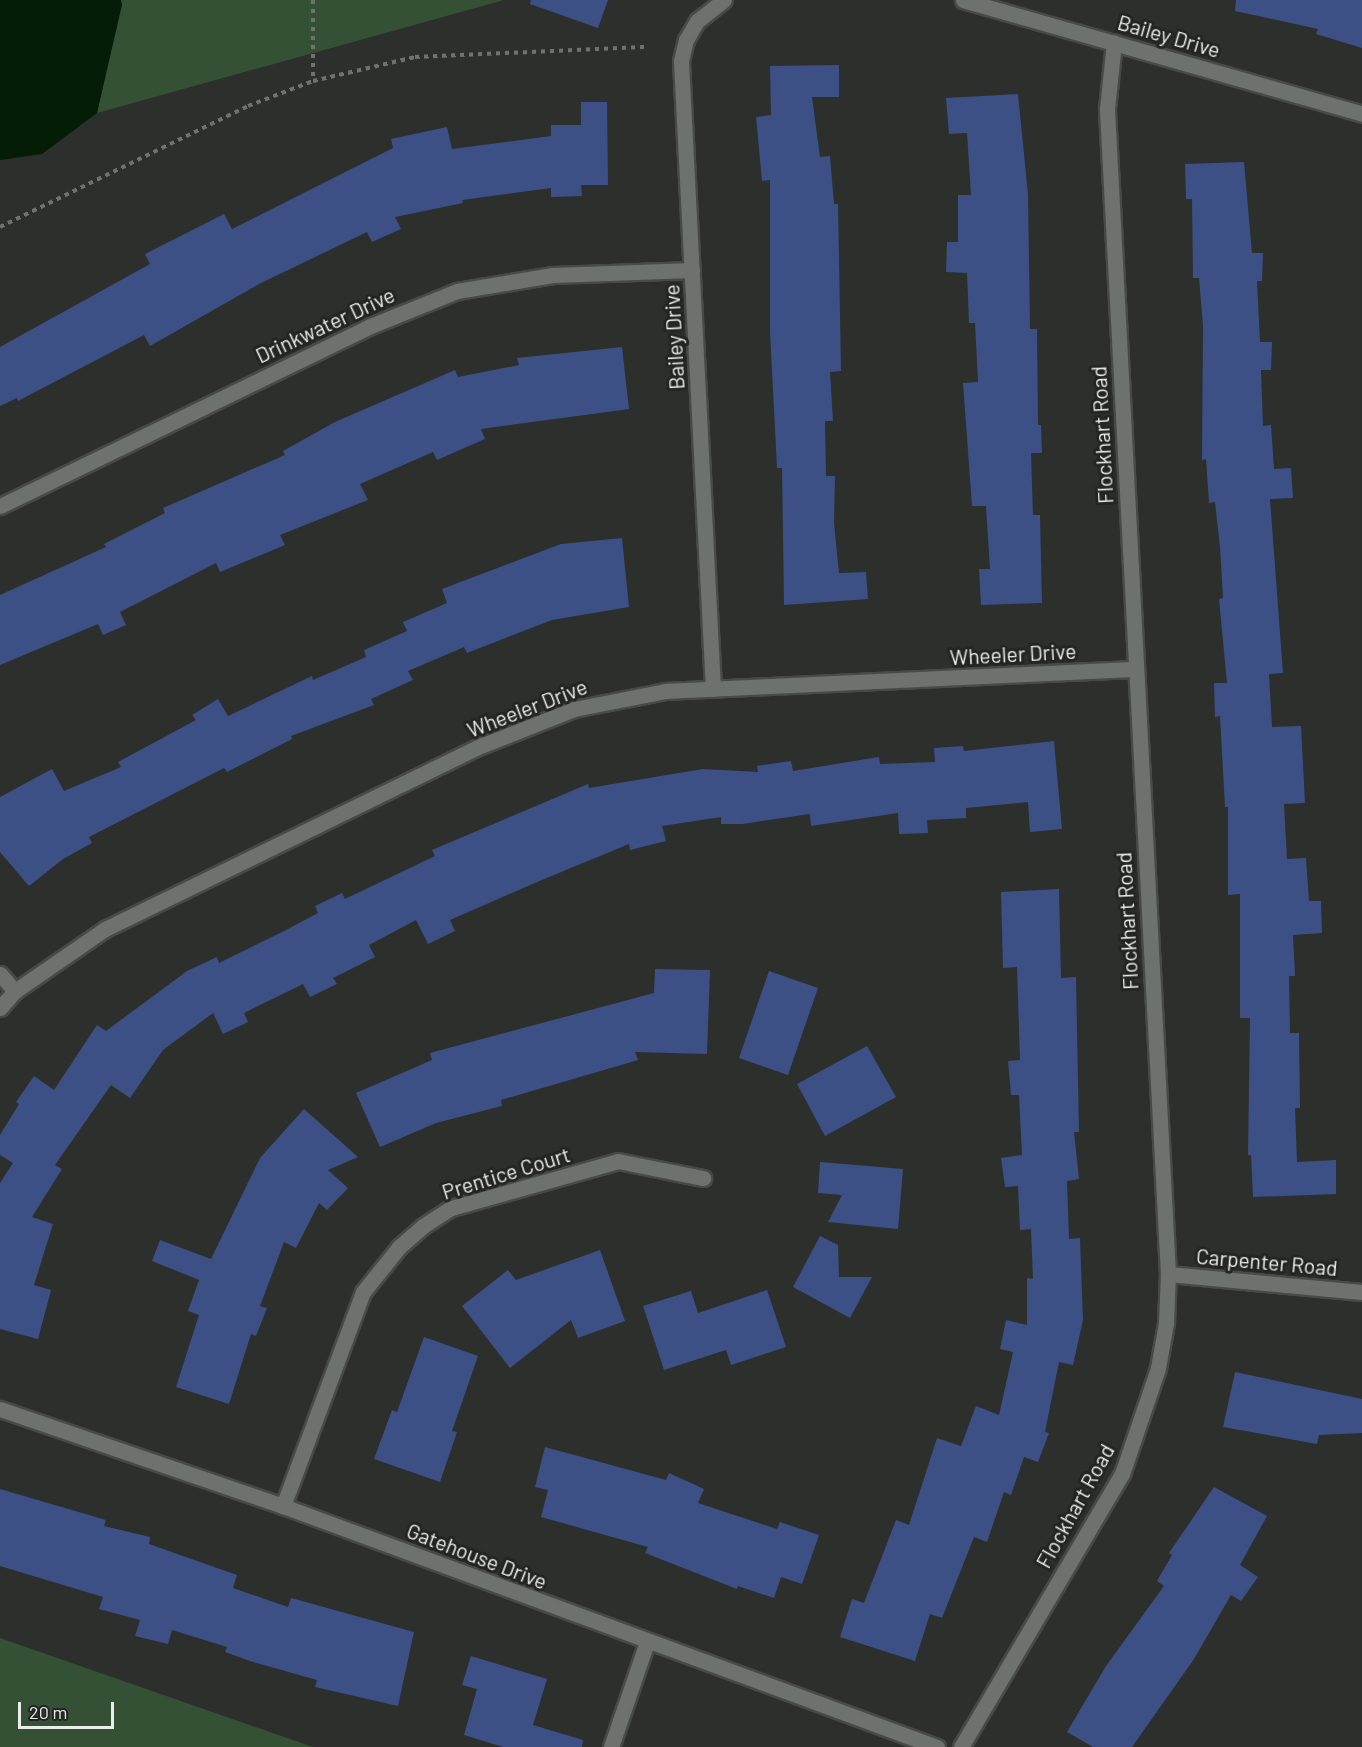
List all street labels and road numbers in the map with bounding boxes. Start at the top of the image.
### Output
street label: Bailey Drive [1115,9,1223,63]
street label: Drinkwater Drive [251,282,399,368]
street label: Bailey Drive [659,284,689,390]
street label: Flockhart Road [1086,365,1118,505]
street label: Wheeler Drive [949,638,1077,670]
street label: Wheeler Drive [463,674,591,742]
street label: Flockhart Road [1111,851,1143,991]
street label: Prentice Court [439,1142,573,1204]
street label: Carpenter Road [1195,1243,1339,1281]
street label: Flockhart Road [1031,1440,1119,1572]
street label: Gatehouse Drive [403,1518,551,1594]

